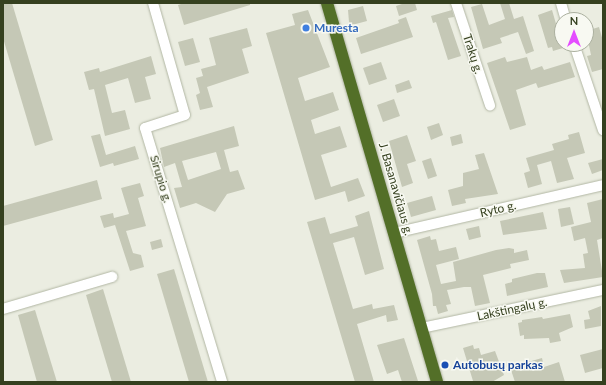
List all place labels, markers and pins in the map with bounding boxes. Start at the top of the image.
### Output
place label: Muresta [314,21,359,35]
marker: Muresta [301,23,311,33]
place label: Autobusų parkas [453,358,543,372]
marker: Autobusų parkas [440,360,450,370]

